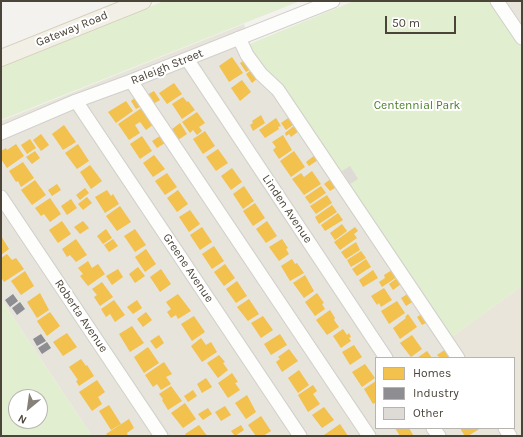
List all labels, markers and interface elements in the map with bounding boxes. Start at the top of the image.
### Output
street label: Gateway Road [34,8,110,50]
scale bar [387,8,458,34]
text: 50 m [392,16,420,30]
street label: Raleigh Street [129,46,205,88]
park label: Centennial Park [374,99,460,113]
street label: Linden Avenue [259,172,315,246]
street label: Greene Avenue [160,231,216,305]
street label: Roberta Avenue [51,277,111,355]
legend [375,357,515,429]
text: Homes [413,366,451,380]
text: Industry [413,386,459,400]
north arrow [8,389,48,429]
text: Other [413,406,443,420]
text: N [16,411,29,427]

